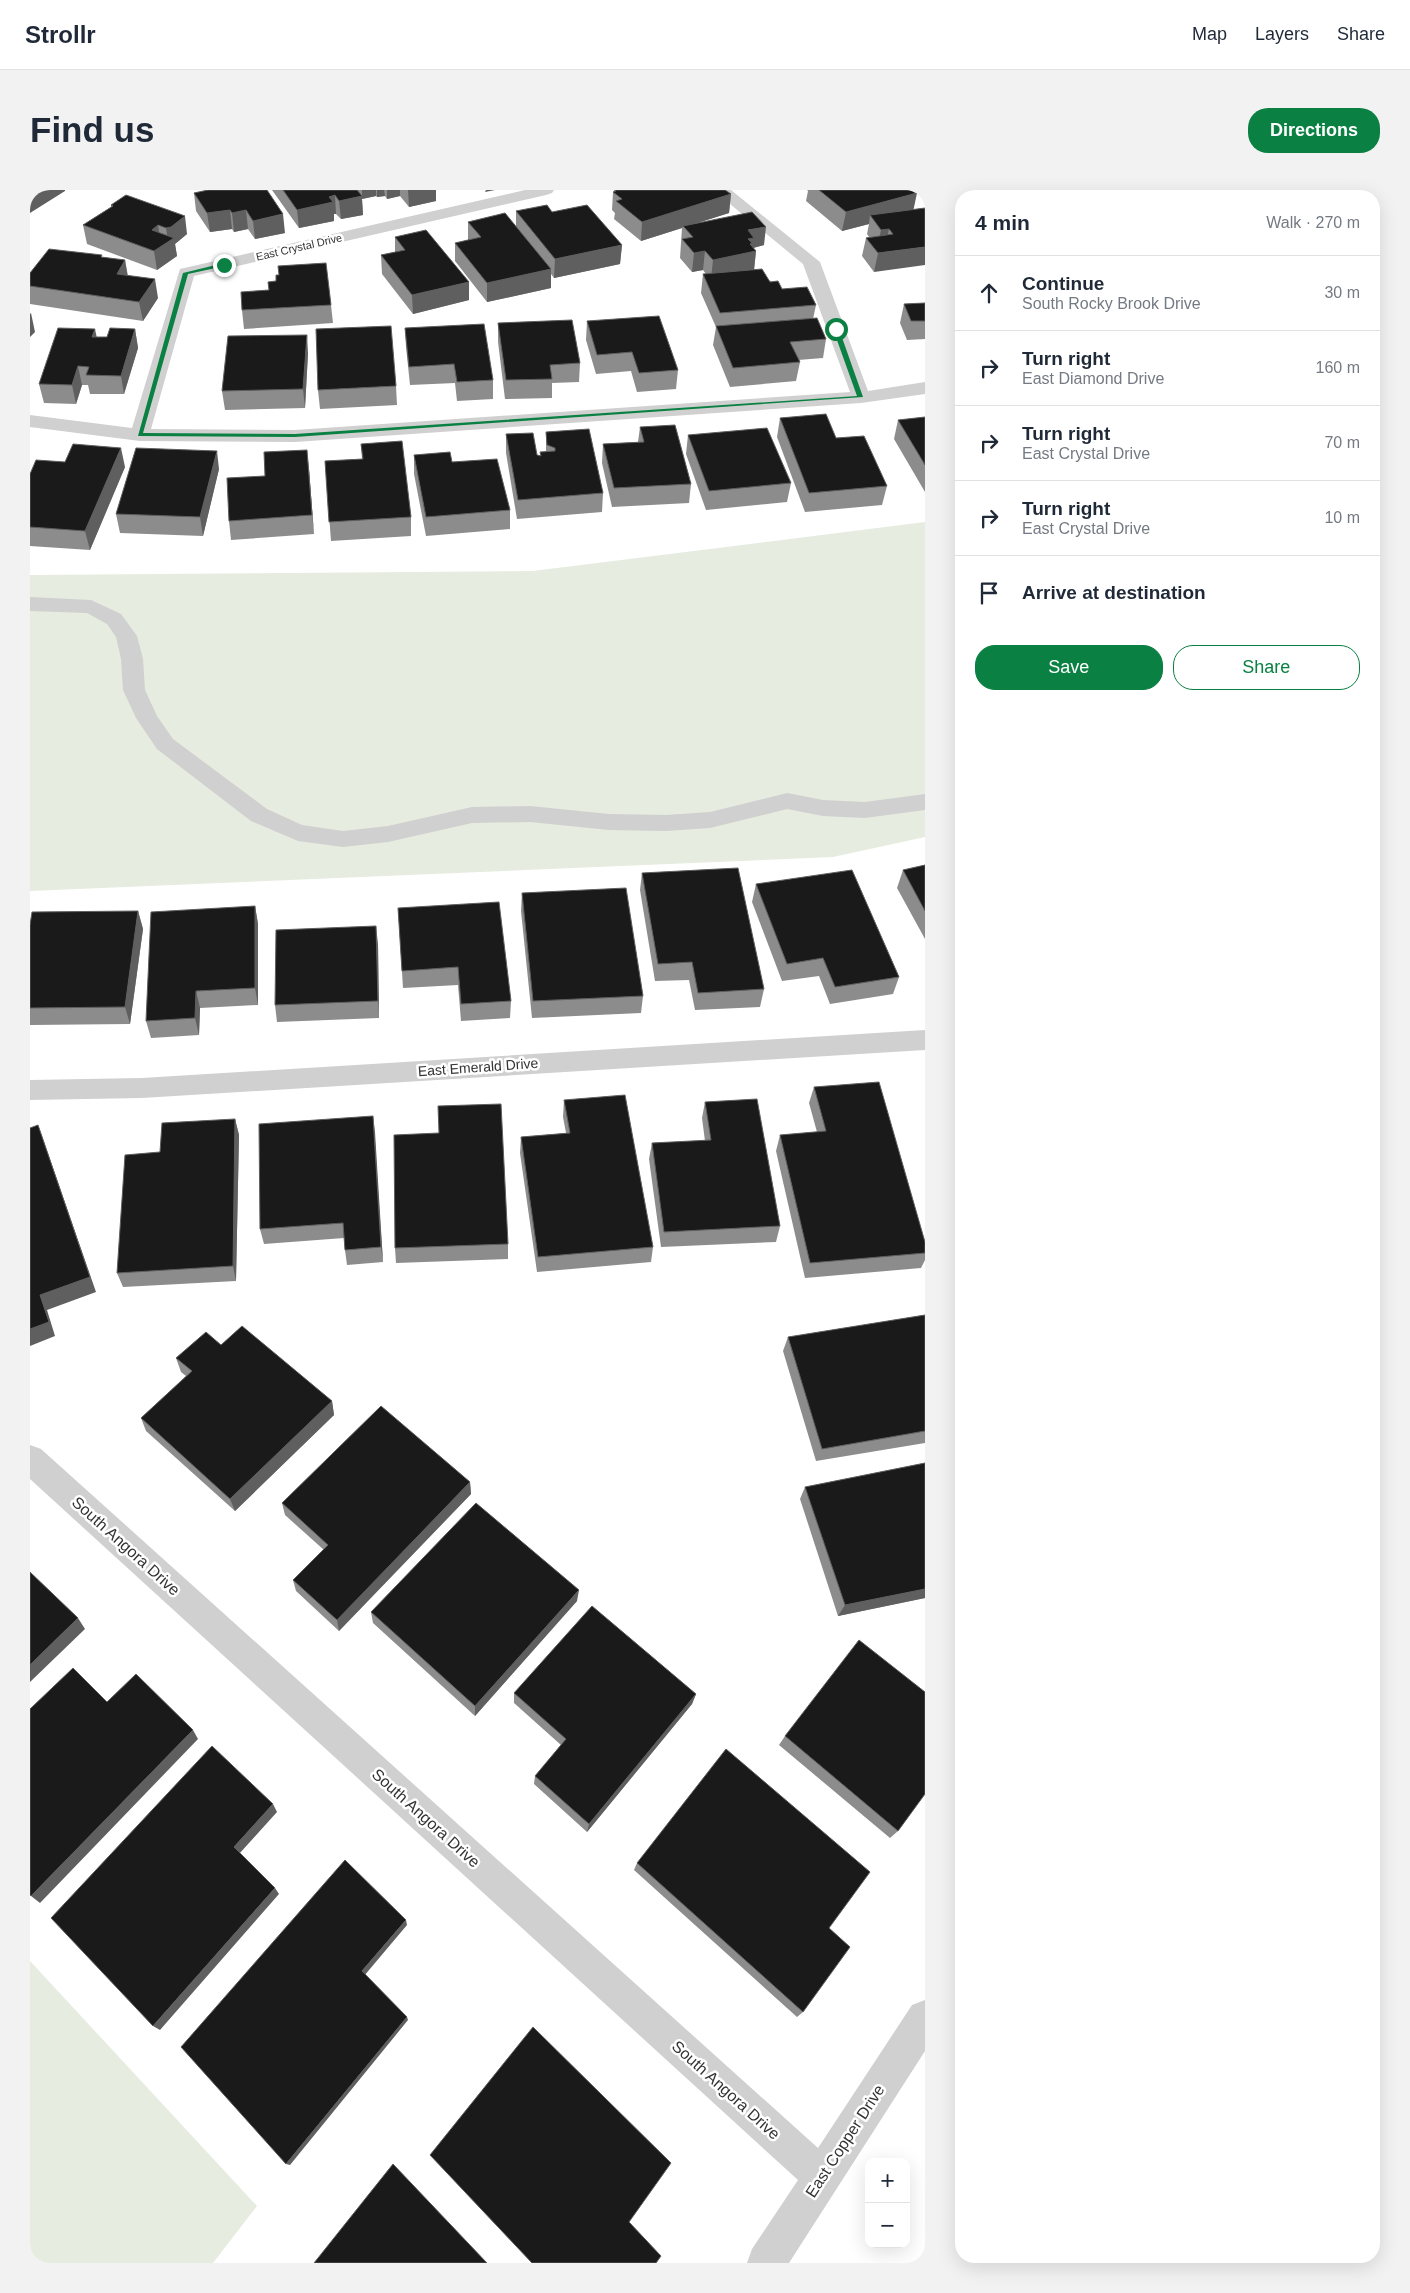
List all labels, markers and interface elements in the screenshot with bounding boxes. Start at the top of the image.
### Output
text: Strollr [25,21,96,48]
text: Map [1192,24,1227,44]
text: Layers [1255,24,1309,44]
text: Share [1337,24,1385,44]
button: Directions [1248,108,1380,153]
text: Find us [30,110,154,149]
text: 4 min [975,211,1030,234]
text: Walk · 270 m [1266,214,1360,231]
street label: East Crystal Drive [255,231,343,263]
route end [213,254,236,277]
text: Continue [1022,273,1104,294]
icon: ahead [975,279,1003,307]
text: 30 m [1324,284,1360,301]
text: South Rocky Brook Drive [1022,295,1201,312]
route start [825,318,848,341]
text: Turn right [1022,348,1110,369]
icon: right [975,354,1003,382]
text: 160 m [1316,359,1360,376]
text: East Diamond Drive [1022,370,1164,387]
text: Turn right [1022,423,1110,444]
icon: right [975,429,1003,457]
text: 70 m [1324,434,1360,451]
text: East Crystal Drive [1022,445,1150,462]
text: Turn right [1022,498,1110,519]
icon: right [975,504,1003,532]
text: 10 m [1324,509,1360,526]
text: East Crystal Drive [1022,520,1150,537]
icon: arrive [975,579,1003,607]
text: Arrive at destination [1022,582,1206,603]
button: Save [975,645,1163,690]
button: Share [1173,645,1360,690]
street label: East Emerald Drive [417,1055,539,1079]
street label: South Angora Drive [69,1493,183,1599]
street label: South Angora Drive [369,1765,483,1871]
street label: South Angora Drive [669,2037,783,2143]
street label: East Copper Drive [802,2081,888,2200]
map controls [865,2158,910,2248]
button: + [865,2158,910,2203]
button: − [865,2203,910,2248]

